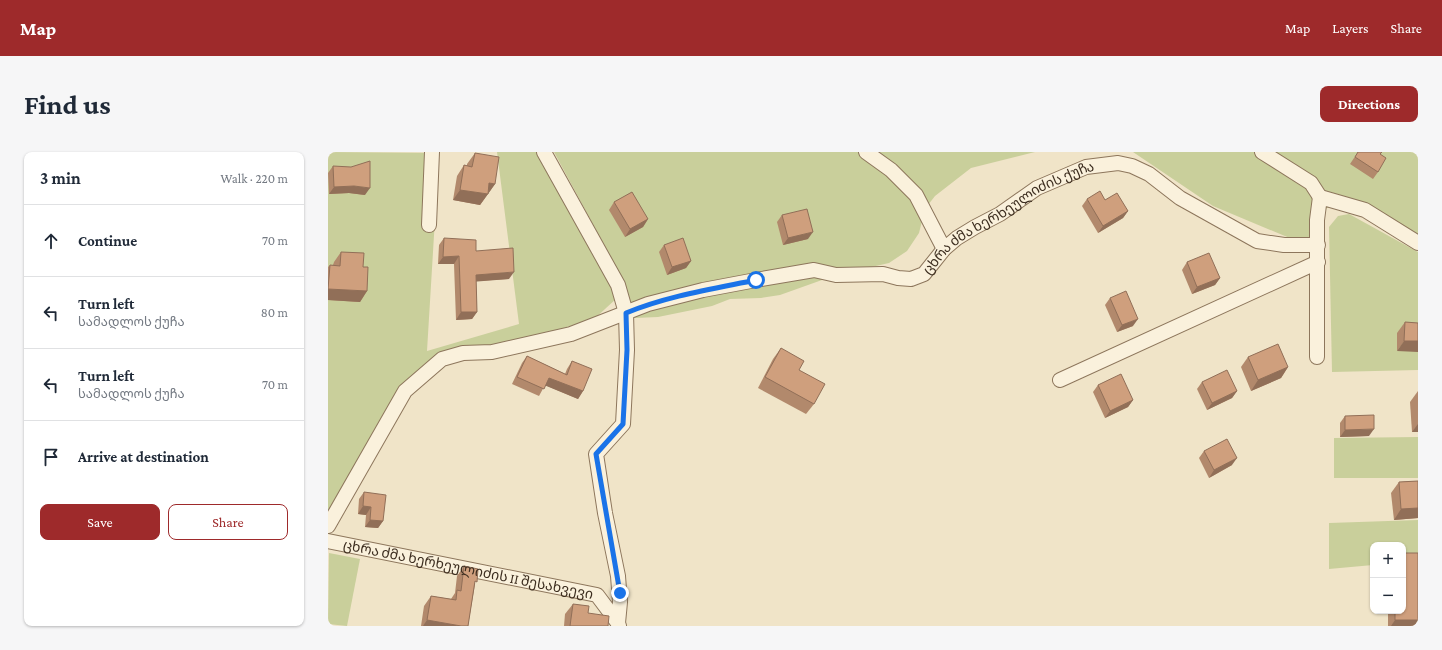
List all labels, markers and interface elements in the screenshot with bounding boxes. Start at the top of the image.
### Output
text: Map [20,18,56,39]
text: Map [1285,20,1310,36]
text: Layers [1332,20,1369,36]
text: Share [1391,20,1422,36]
button: Directions [1320,86,1418,122]
text: Find us [24,89,111,120]
street label: ცხრა ძმა ხერხეულიძის ქუჩა [919,158,1095,278]
text: 3 min [40,169,81,188]
text: Walk · 220 m [220,171,288,186]
icon: ahead [40,230,62,252]
text: Continue [78,233,137,249]
text: 70 m [262,233,288,248]
route start [747,271,765,289]
text: Turn left [78,296,134,312]
icon: left [40,302,62,324]
text: 80 m [261,305,288,320]
text: სამადლოს ქუჩა [78,314,185,329]
text: Turn left [78,368,134,384]
icon: left [40,374,62,396]
text: 70 m [262,377,288,392]
text: სამადლოს ქუჩა [78,386,185,401]
icon: arrive [40,446,62,468]
text: Arrive at destination [78,449,209,465]
button: Save [40,504,160,540]
button: Share [168,504,288,540]
street label: ცხრა ძმა ხერხეულიძის II შესახვევი [342,536,595,602]
map controls [1370,542,1406,614]
button: + [1370,542,1406,578]
button: − [1370,578,1406,614]
route end [611,584,629,602]

